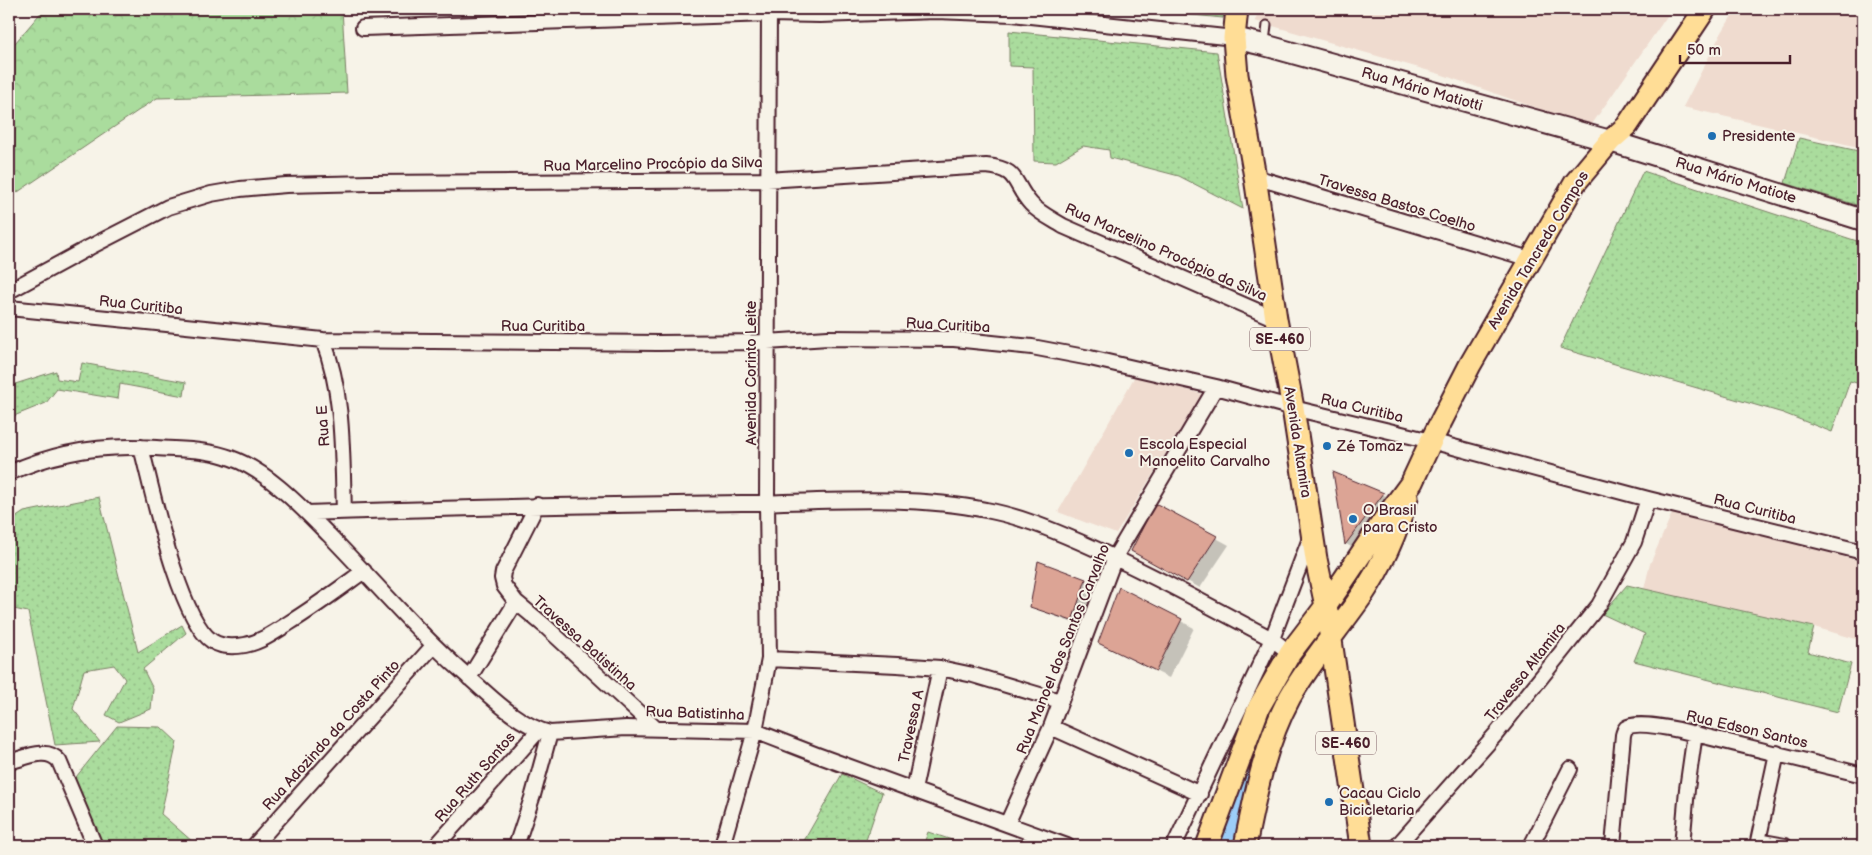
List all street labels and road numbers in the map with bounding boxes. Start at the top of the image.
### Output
street label: Rua Mário Matiotti [1359,63,1485,116]
street label: Rua Marcelino Procópio da Silva [543,153,763,176]
street label: Rua Mário Matiote [1673,153,1799,208]
street label: Avenida Tancredo Campos [1484,167,1594,333]
street label: Travessa Bastos Coelho [1316,170,1478,237]
street label: Rua Marcelino Procópio da Silva [1062,199,1270,306]
street label: Rua Curitiba [98,292,184,319]
street label: Avenida Corinto Leite [742,301,761,445]
street label: Rua Curitiba [905,314,991,337]
street label: Rua Curitiba [501,317,585,336]
road number: SE-460 [1250,328,1310,350]
street label: Avenida Altamira [1279,385,1316,499]
street label: Rua Curitiba [1319,390,1405,427]
street label: Rua E [313,405,334,447]
street label: Rua Curitiba [1712,490,1798,529]
street label: Rua Manoel dos Santos Carvalho [1013,541,1114,757]
street label: Travessa Batistinha [529,592,640,695]
street label: Travessa Altamira [1481,619,1570,725]
street label: Rua Adozindo da Costa Pinto [259,656,404,815]
street label: Travessa A [894,687,929,764]
street label: Rua Batistinha [645,702,745,725]
street label: Rua Edson Santos [1684,706,1810,753]
street label: Rua Ruth Santos [431,728,520,826]
road number: SE-460 [1316,731,1376,754]

